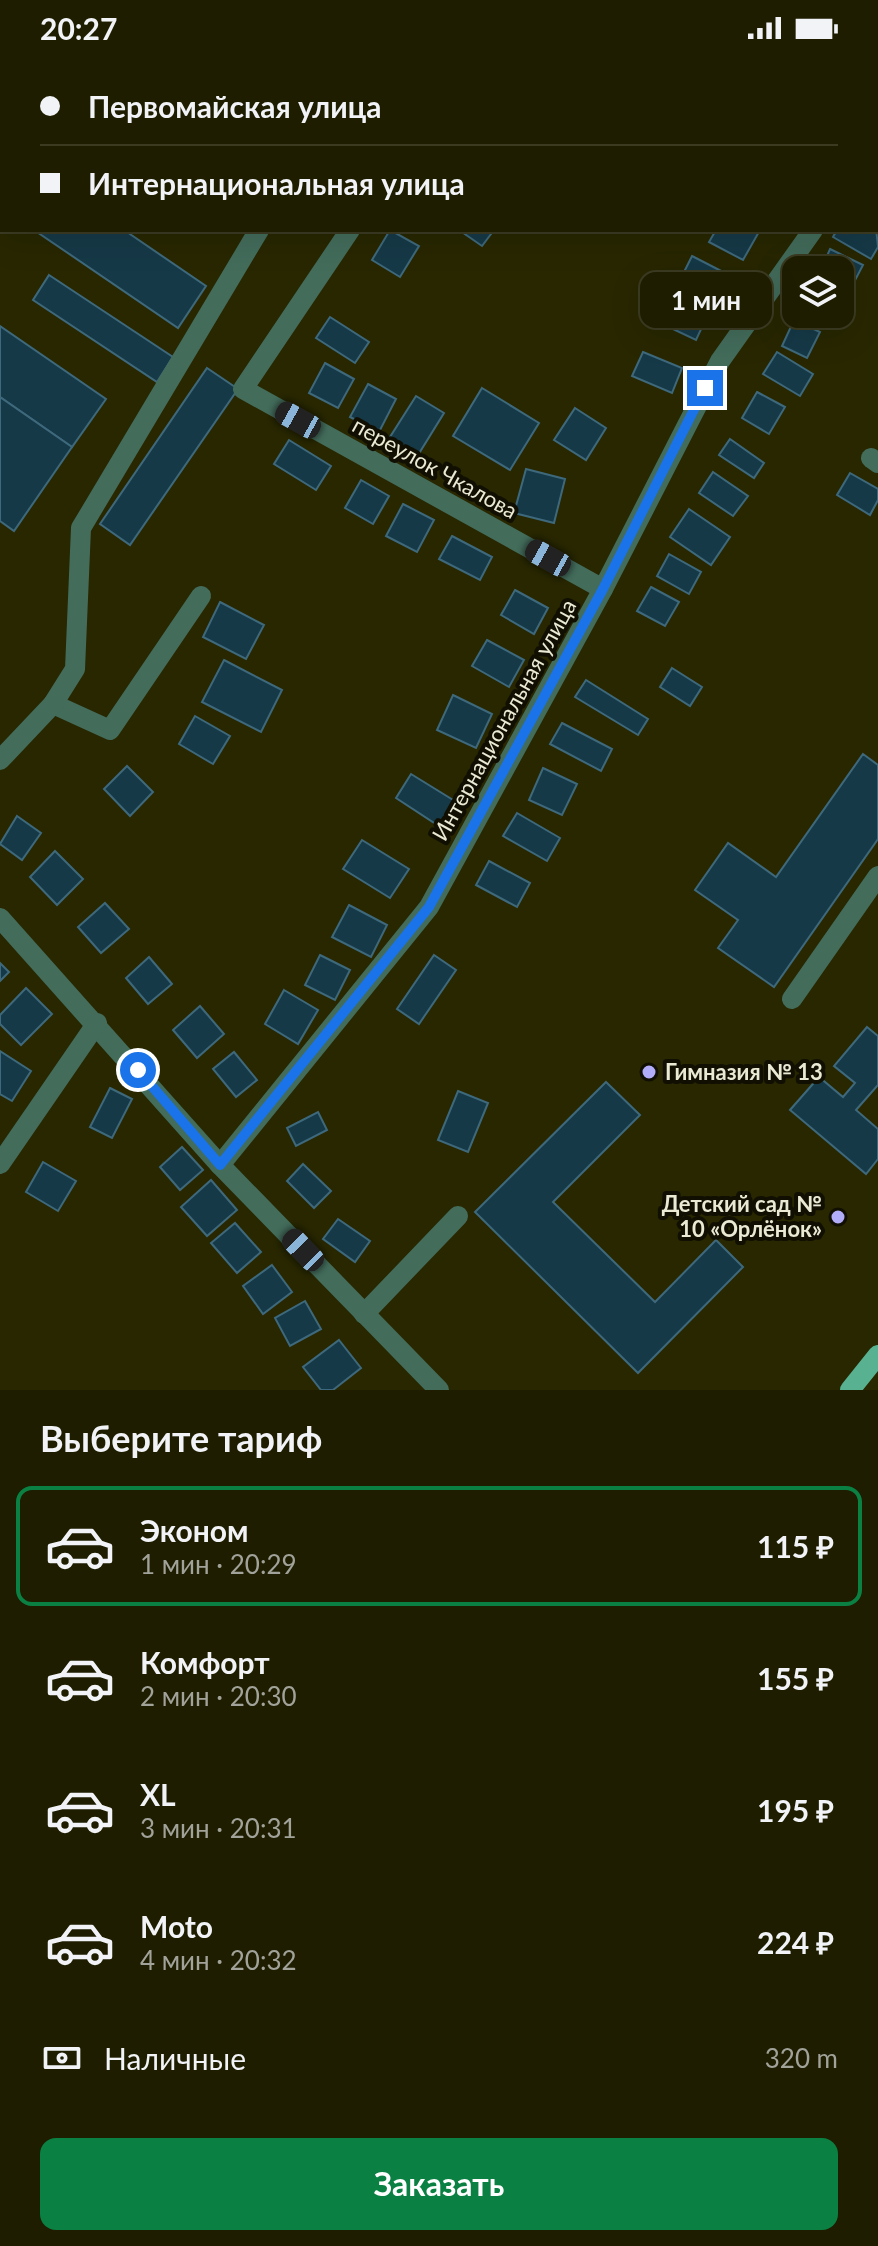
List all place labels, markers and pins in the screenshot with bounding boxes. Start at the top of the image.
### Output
place label: Гимназия № 13 [665,1058,823,1085]
marker: Гимназия № 13 [640,1063,658,1081]
place label: Детский сад № 10 «Орлёнок» [662,1190,822,1242]
marker: Детский сад № 10 «Орлёнок» [829,1208,847,1226]

